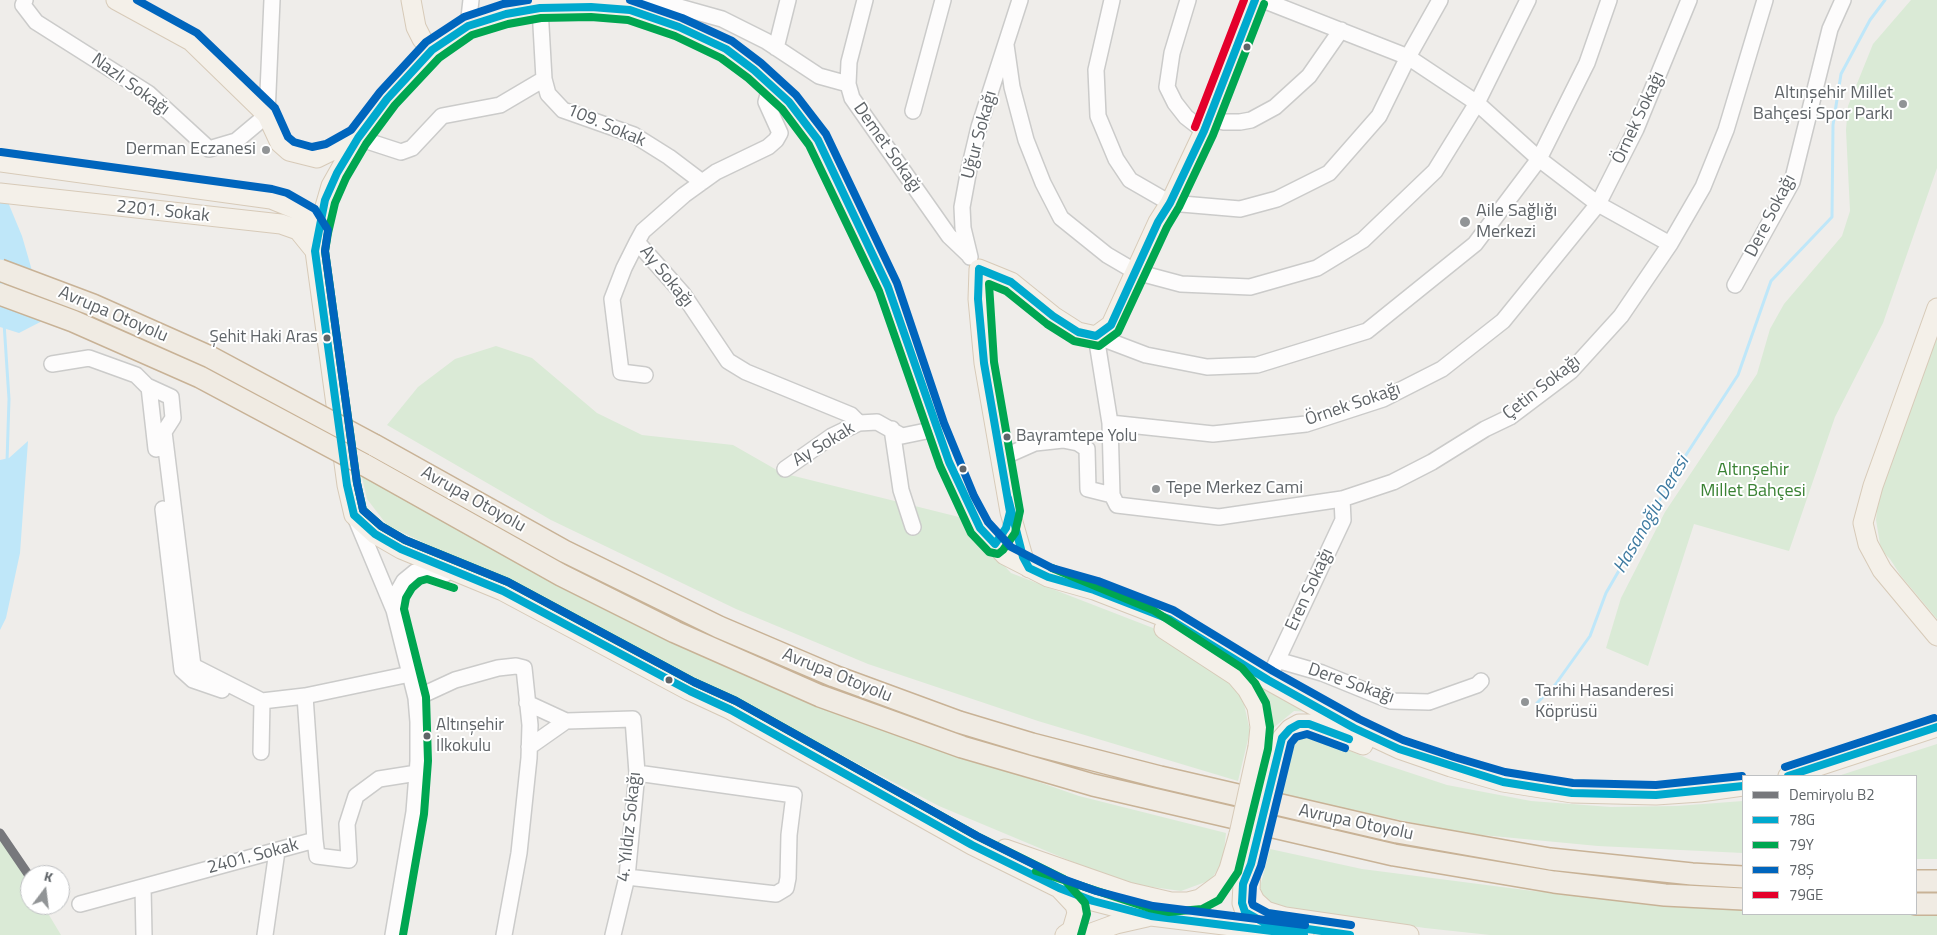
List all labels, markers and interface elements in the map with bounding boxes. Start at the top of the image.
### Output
unlabelled marker [1242,42,1252,52]
street label: Nazlı Sokağı [87,49,173,121]
street label: Örnek Sokağı [1608,68,1670,168]
place label: Altınşehir Millet Bahçesi Spor Parkı [1753,83,1893,126]
street label: Uğur Sokağı [958,89,1002,181]
marker: Altınşehir Millet Bahçesi Spor Parkı [1897,98,1909,110]
street label: Demet Sokağı [848,99,926,197]
street label: 109. Sokak [563,100,649,152]
place label: Derman Eczanesi [125,139,256,161]
marker: Derman Eczanesi [260,144,272,156]
street label: Dere Sokağı [1741,171,1801,261]
street label: 2201. Sokak [115,196,211,228]
place label: Aile Sağlığı Merkezi [1476,201,1557,243]
marker: Aile Sağlığı Merkezi [1458,215,1472,229]
street label: Ay Sokağı [635,242,697,312]
street label: Avrupa Otoyolu [55,282,171,348]
place label: Şehit Haki Aras [210,328,318,348]
marker: Şehit Haki Aras [322,333,332,343]
street label: Çetin Sokağı [1499,351,1585,425]
street label: Örnek Sokağı [1302,379,1404,431]
street label: Ay Sokak [789,418,859,472]
place label: Bayramtepe Yolu [1016,427,1137,447]
marker: Bayramtepe Yolu [1002,432,1012,442]
water label: Hasanoğlu Deresi [1609,452,1695,578]
park label: Altınşehir Millet Bahçesi [1700,460,1806,502]
street label: Avrupa Otoyolu [417,462,529,538]
unlabelled marker [958,464,968,474]
place label: Tepe Merkez Cami [1166,478,1303,500]
marker: Tepe Merkez Cami [1150,483,1162,495]
street label: Eren Sokağı [1281,545,1339,635]
street label: Avrupa Otoyolu [779,644,895,708]
street label: Dere Sokağı [1305,659,1397,709]
unlabelled marker [664,675,674,685]
place label: Tarihi Hasanderesi Köprüsü [1535,681,1674,724]
marker: Tarihi Hasanderesi Köprüsü [1519,696,1531,708]
place label: Altınşehir İlkokulu [436,716,504,756]
marker: Altınşehir İlkokulu [422,731,432,741]
street label: 4. Yıldız Sokağı [613,771,647,883]
legend [1742,775,1917,915]
text: Demiryolu B2 [1789,783,1875,806]
street label: Avrupa Otoyolu [1297,800,1415,846]
text: 78G [1789,808,1815,831]
text: 79Y [1789,833,1814,856]
street label: 2401. Sokak [205,834,301,880]
text: 78Ş [1789,858,1814,881]
north arrow [20,865,70,915]
text: K [42,865,55,887]
text: 79GE [1789,883,1823,906]

